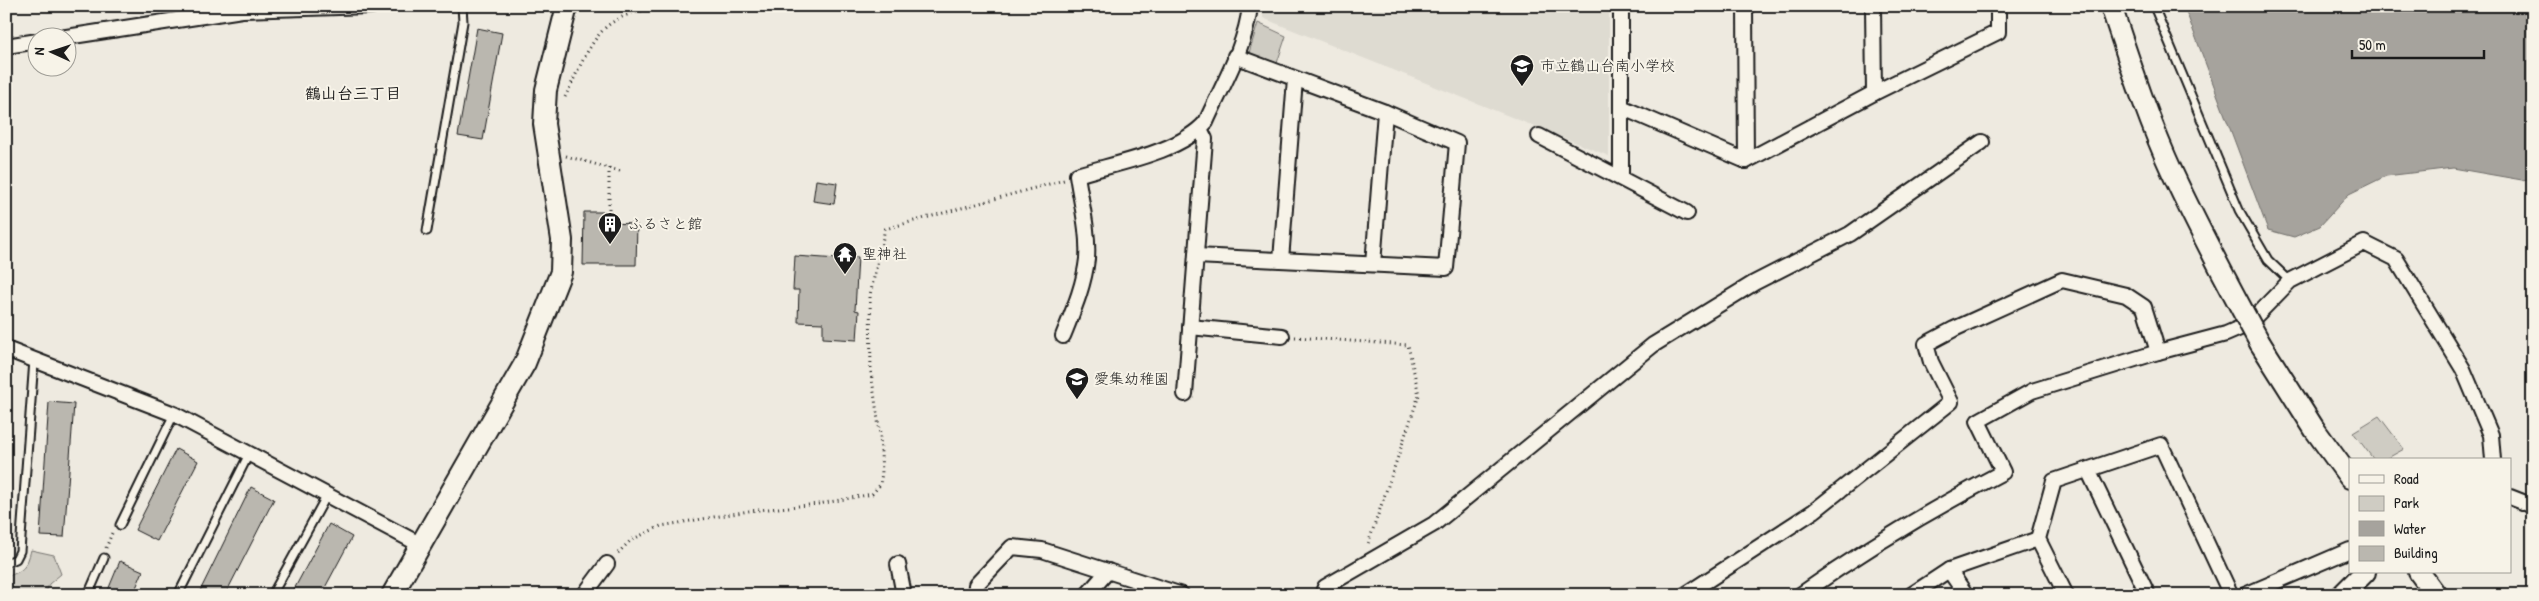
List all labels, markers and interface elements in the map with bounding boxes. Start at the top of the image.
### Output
north arrow [28,28,78,78]
scale bar [2352,28,2484,60]
text: 50 m [2359,34,2386,55]
text: N [29,47,48,56]
school or university icon: 市立鶴山台南小学校 [1509,53,1535,87]
place label: 市立鶴山台南小学校 [1540,55,1675,76]
district label: 鶴山台三丁目 [305,82,401,104]
building icon: ふるさと館 [597,211,623,245]
place label: ふるさと館 [628,213,702,234]
temple icon: 聖神社 [832,241,858,275]
place label: 聖神社 [862,243,907,264]
school or university icon: 愛集幼稚園 [1064,366,1090,400]
place label: 愛集幼稚園 [1094,368,1169,389]
legend [2349,458,2512,574]
text: Road [2394,468,2419,489]
text: Park [2394,492,2419,513]
text: Water [2394,518,2426,539]
text: Building [2394,542,2438,563]

